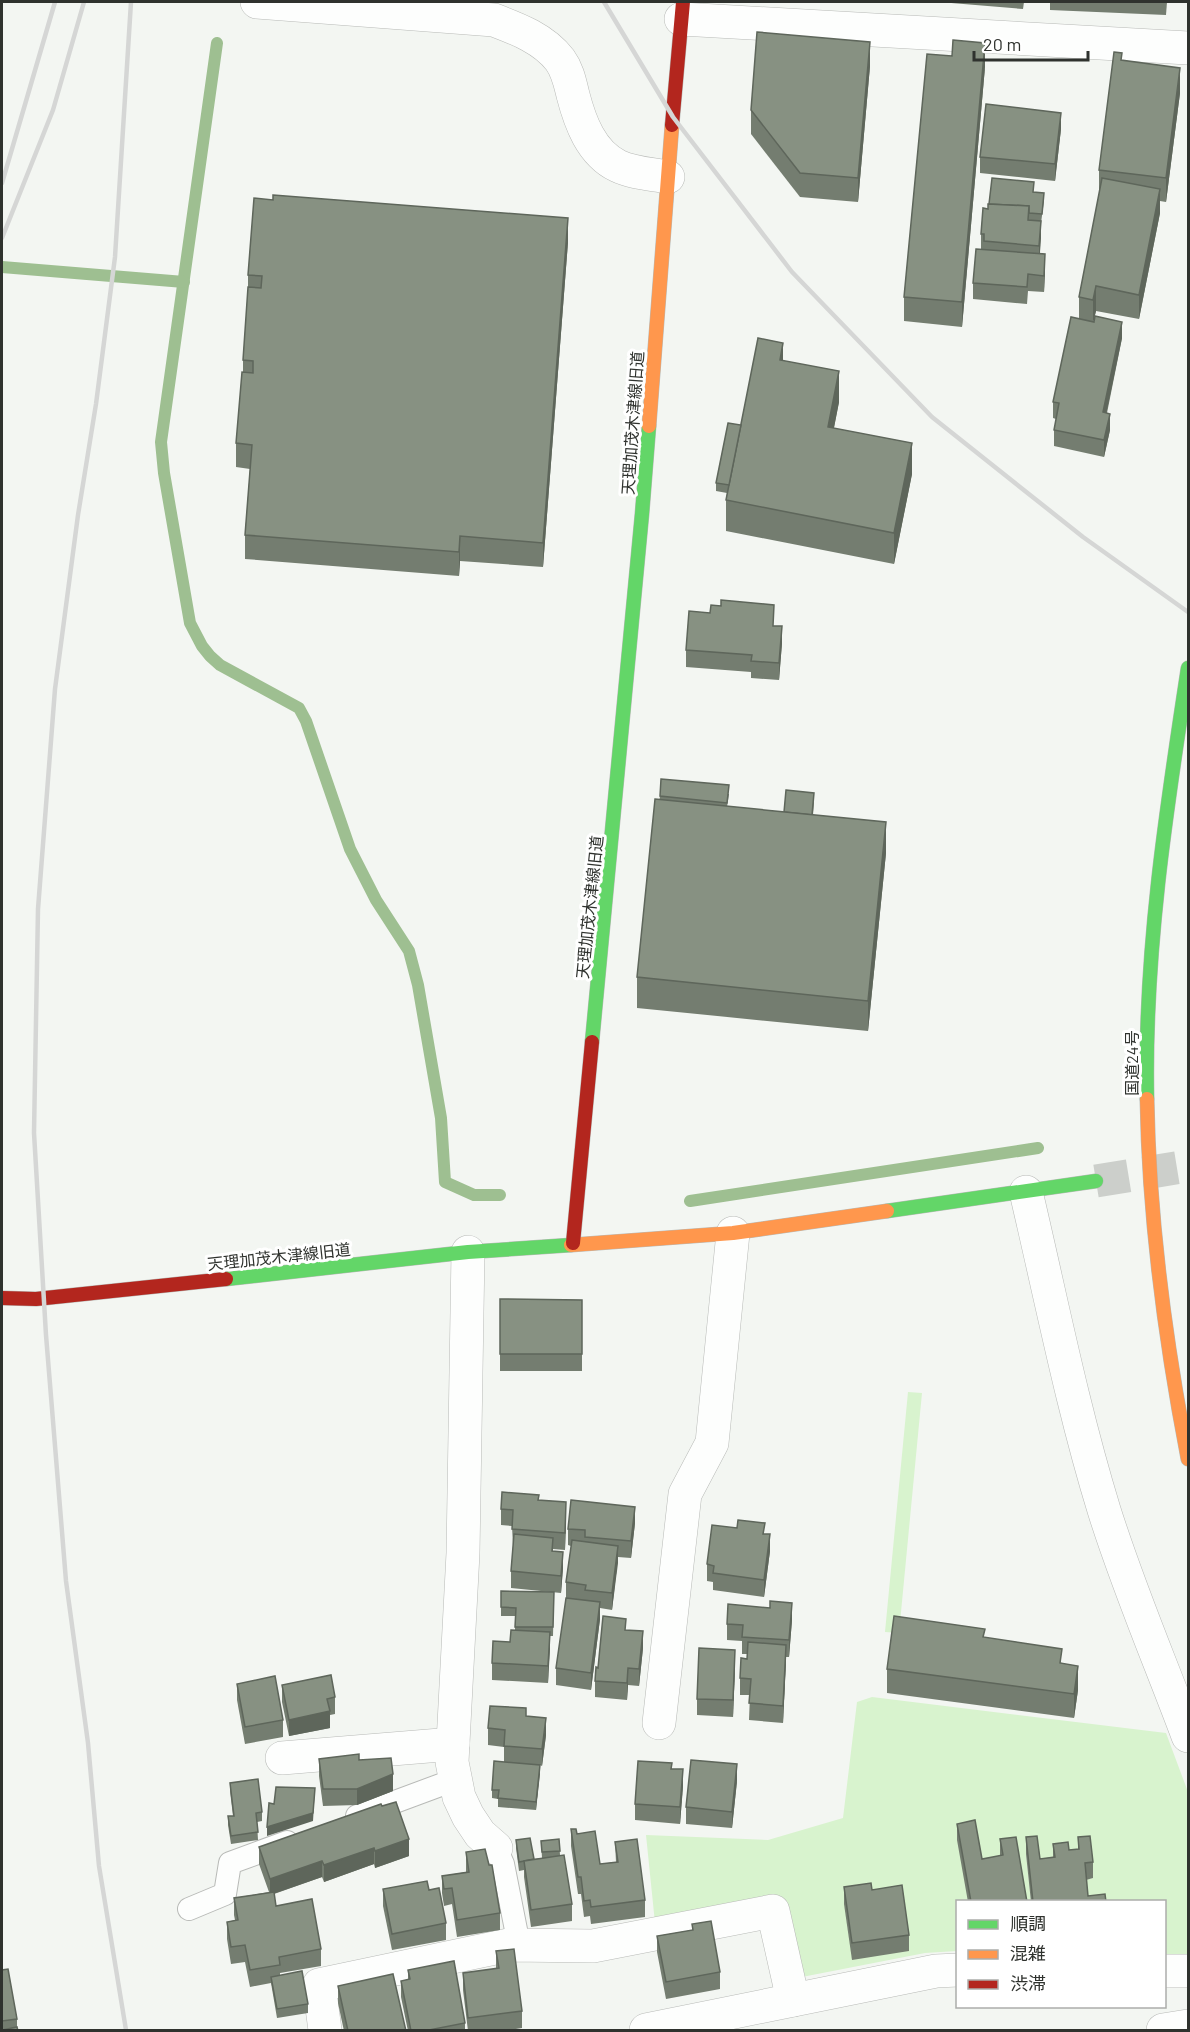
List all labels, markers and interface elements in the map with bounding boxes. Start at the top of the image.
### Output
scale bar [974,24,1088,62]
text: 20 m [983,33,1021,55]
street label: 天理加茂木津線旧道 [618,351,646,495]
street label: 天理加茂木津線旧道 [572,834,606,980]
street label: 国道24号 [1122,1030,1141,1096]
street label: 天理加茂木津線旧道 [206,1239,352,1273]
legend [956,1900,1166,2008]
text: 順調 [1010,1912,1046,1934]
text: 混雑 [1010,1942,1046,1964]
text: 渋滞 [1010,1972,1046,1994]

